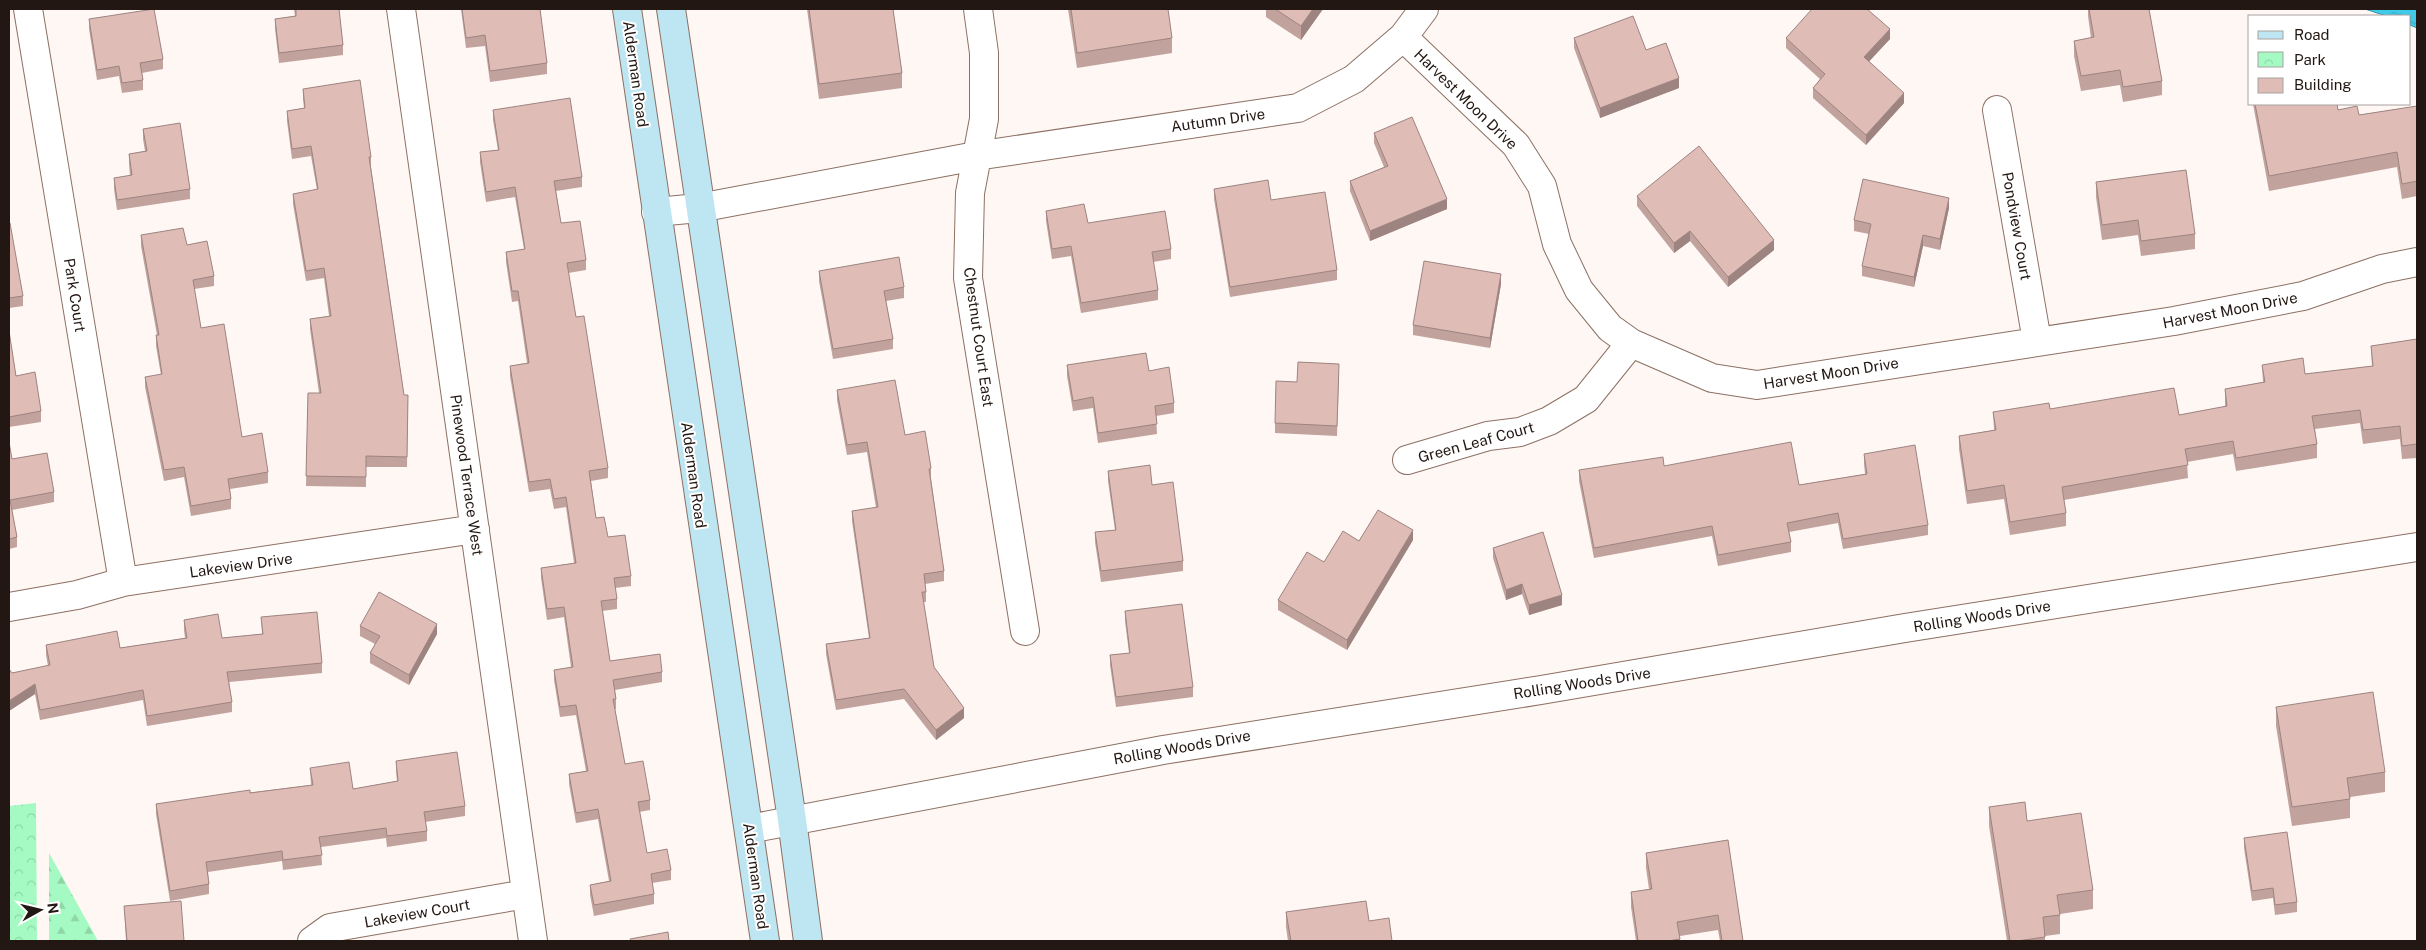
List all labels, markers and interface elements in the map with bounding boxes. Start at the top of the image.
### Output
legend [2248,15,2411,105]
street label: Alderman Road [620,20,652,128]
text: Road [2294,26,2330,43]
street label: Harvest Moon Drive [1411,45,1521,153]
text: Park [2294,51,2326,68]
text: Building [2294,76,2352,93]
street label: Autumn Drive [1170,105,1266,135]
street label: Pondview Court [1999,171,2035,282]
street label: Park Court [61,257,89,333]
street label: Chestnut Court East [961,266,997,408]
street label: Harvest Moon Drive [2161,289,2299,331]
street label: Harvest Moon Drive [1762,354,1900,392]
street label: Pinewood Terrace West [447,393,487,557]
street label: Green Leaf Court [1416,418,1536,466]
street label: Alderman Road [678,421,710,529]
street label: Lakeview Drive [188,549,294,581]
street label: Rolling Woods Drive [1912,597,2052,635]
street label: Rolling Woods Drive [1512,664,1652,702]
street label: Rolling Woods Drive [1112,727,1252,767]
street label: Alderman Road [740,822,772,930]
north arrow [15,885,65,935]
street label: Lakeview Court [363,895,471,931]
text: N [44,902,62,915]

